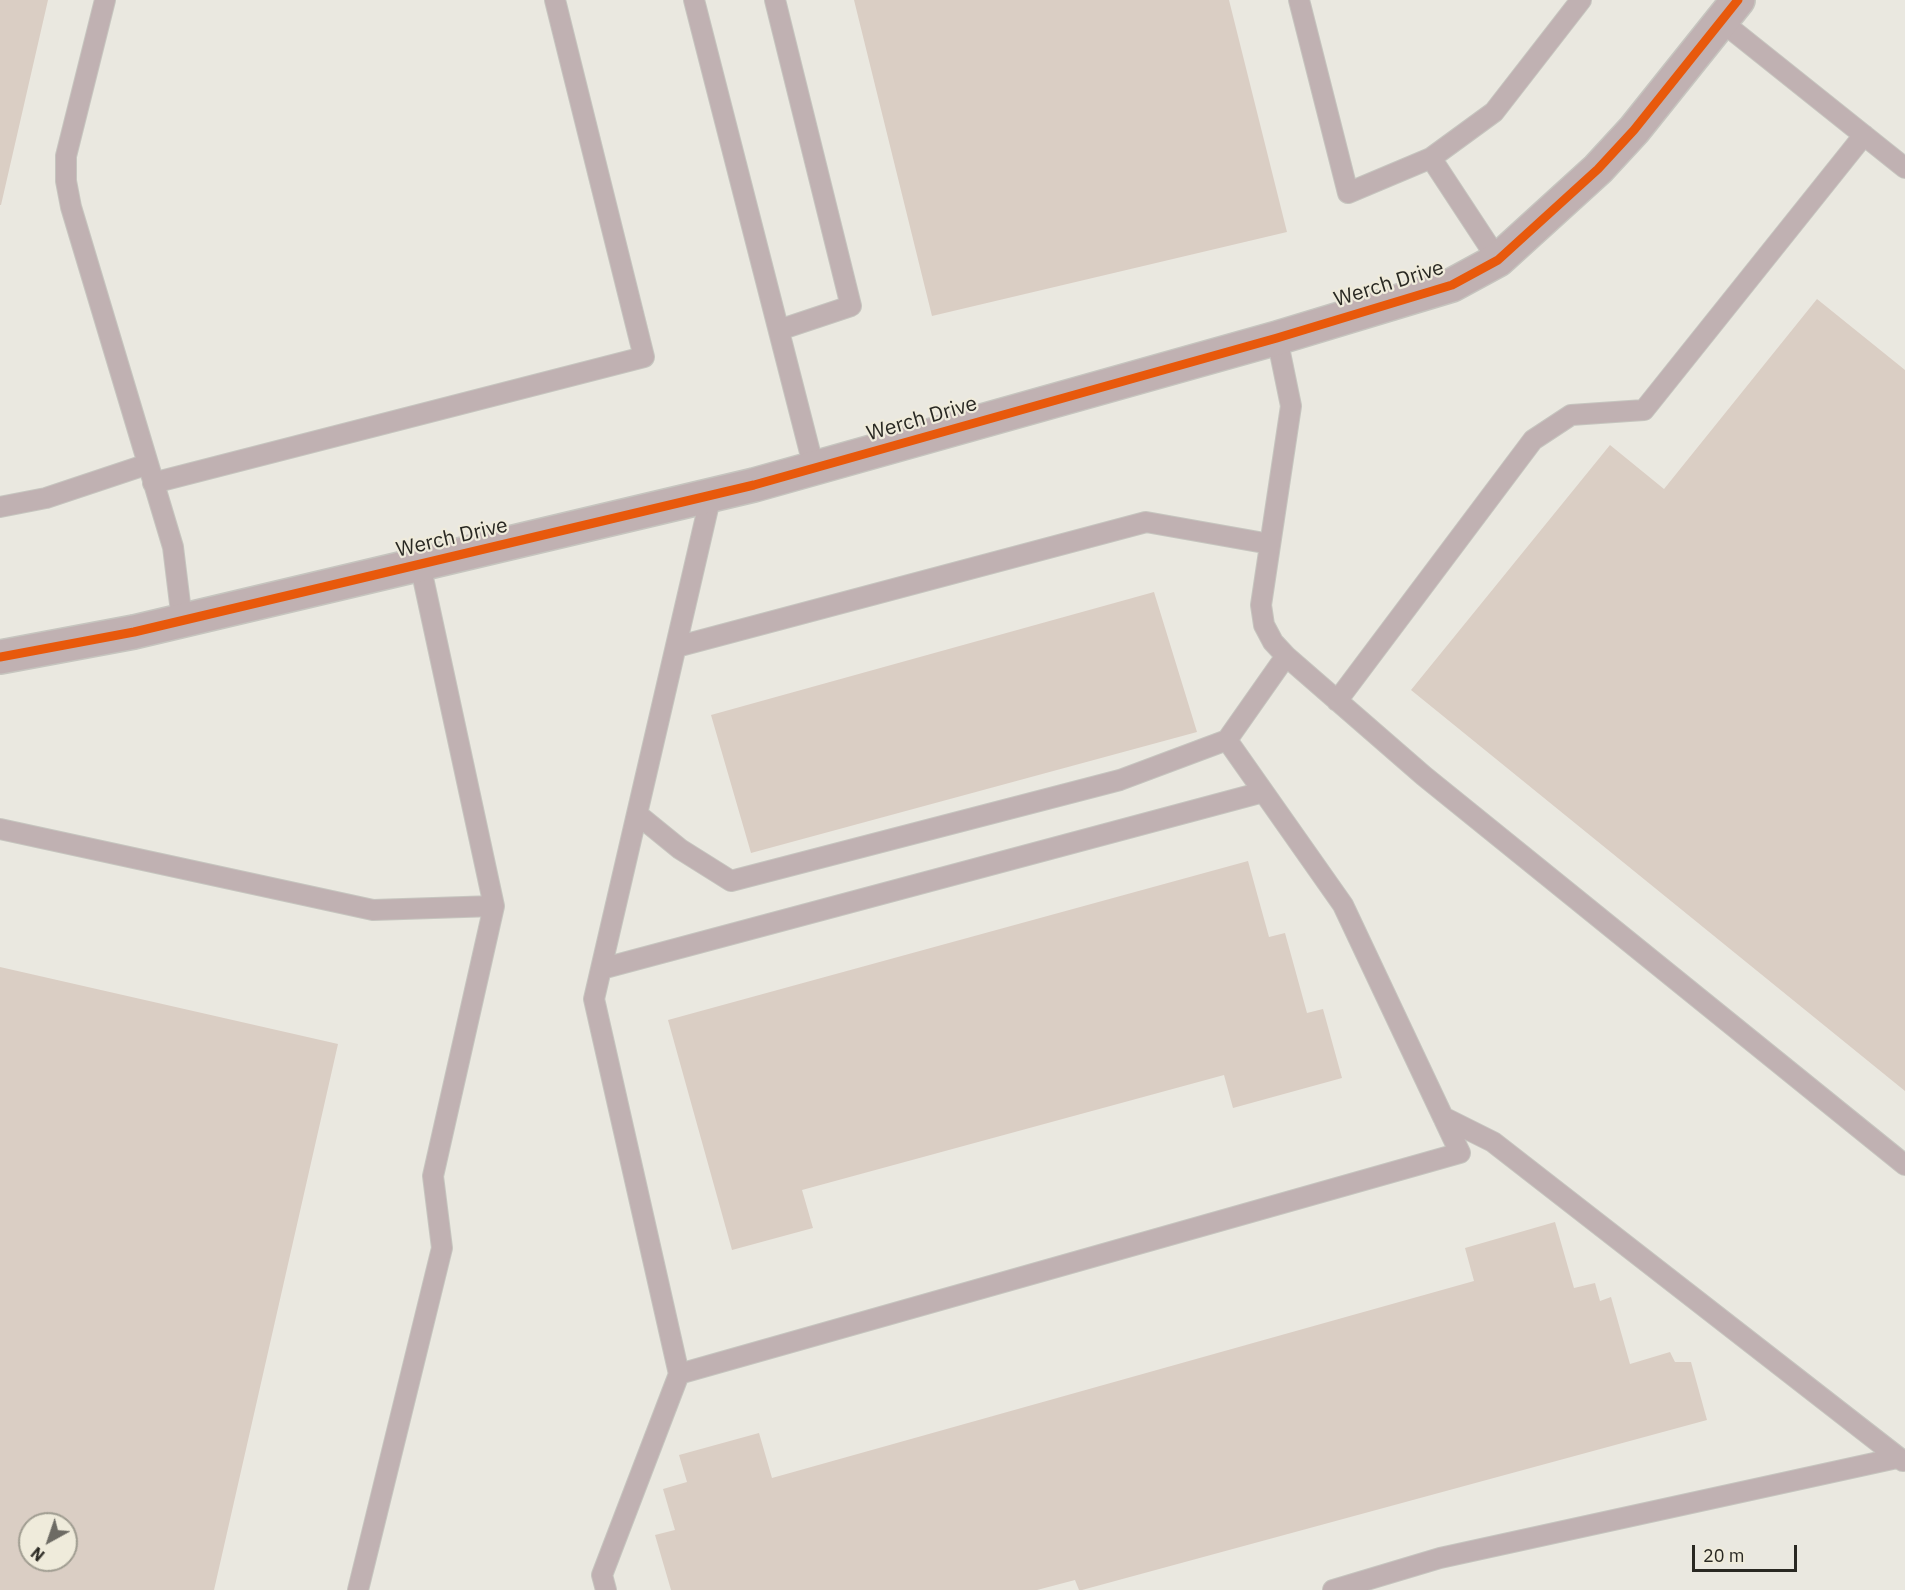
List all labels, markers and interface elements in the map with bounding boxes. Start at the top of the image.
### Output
street label: Werch Drive [1331,255,1447,313]
street label: Werch Drive [864,391,980,447]
street label: Werch Drive [394,513,510,563]
north arrow [18,1512,78,1572]
scale bar [1695,1533,1800,1571]
text: N [27,1543,49,1566]
text: 20 m [1703,1544,1745,1567]

